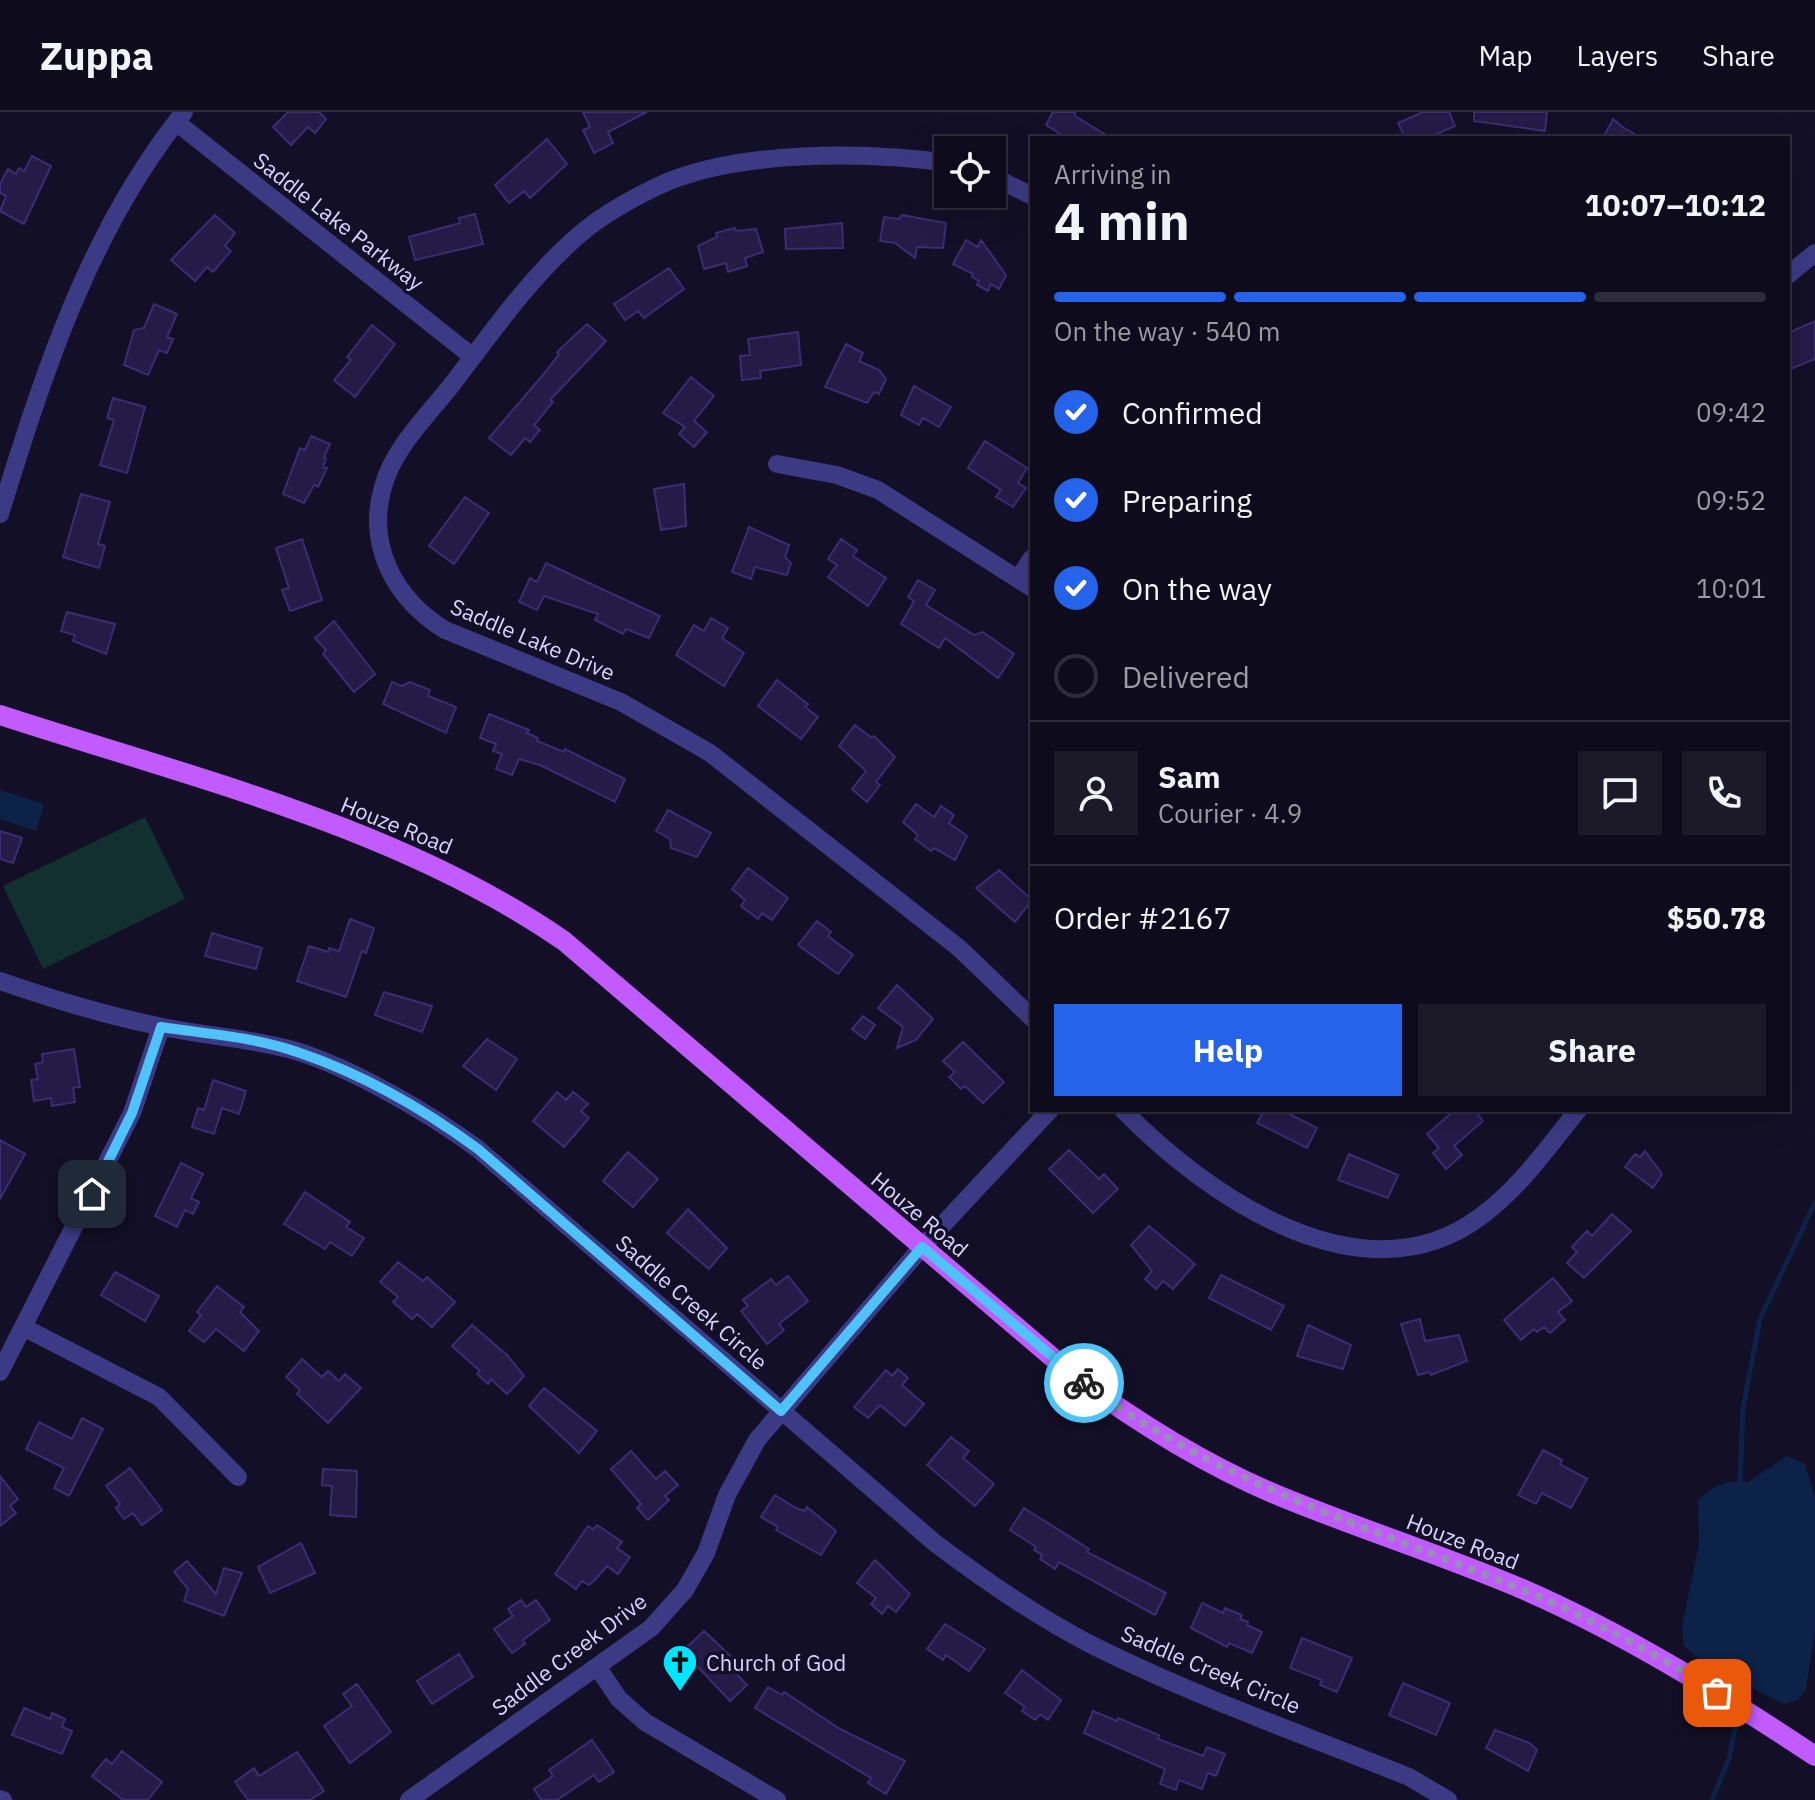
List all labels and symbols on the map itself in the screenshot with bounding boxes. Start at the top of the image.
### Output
street label: Saddle Lake Parkway [248,145,430,297]
street label: Saddle Lake Drive [447,591,619,687]
street label: Houze Road [337,789,457,861]
pin [58,1160,126,1228]
street label: Houze Road [865,1165,975,1263]
street label: Saddle Creek Circle [610,1228,774,1376]
courier [1044,1343,1124,1423]
street label: Houze Road [1403,1506,1523,1576]
street label: Saddle Creek Drive [486,1586,652,1722]
street label: Saddle Creek Circle [1117,1618,1305,1720]
church icon: Church of God [661,1643,699,1693]
place label: Church of God [706,1648,846,1677]
pin [1683,1659,1751,1727]

